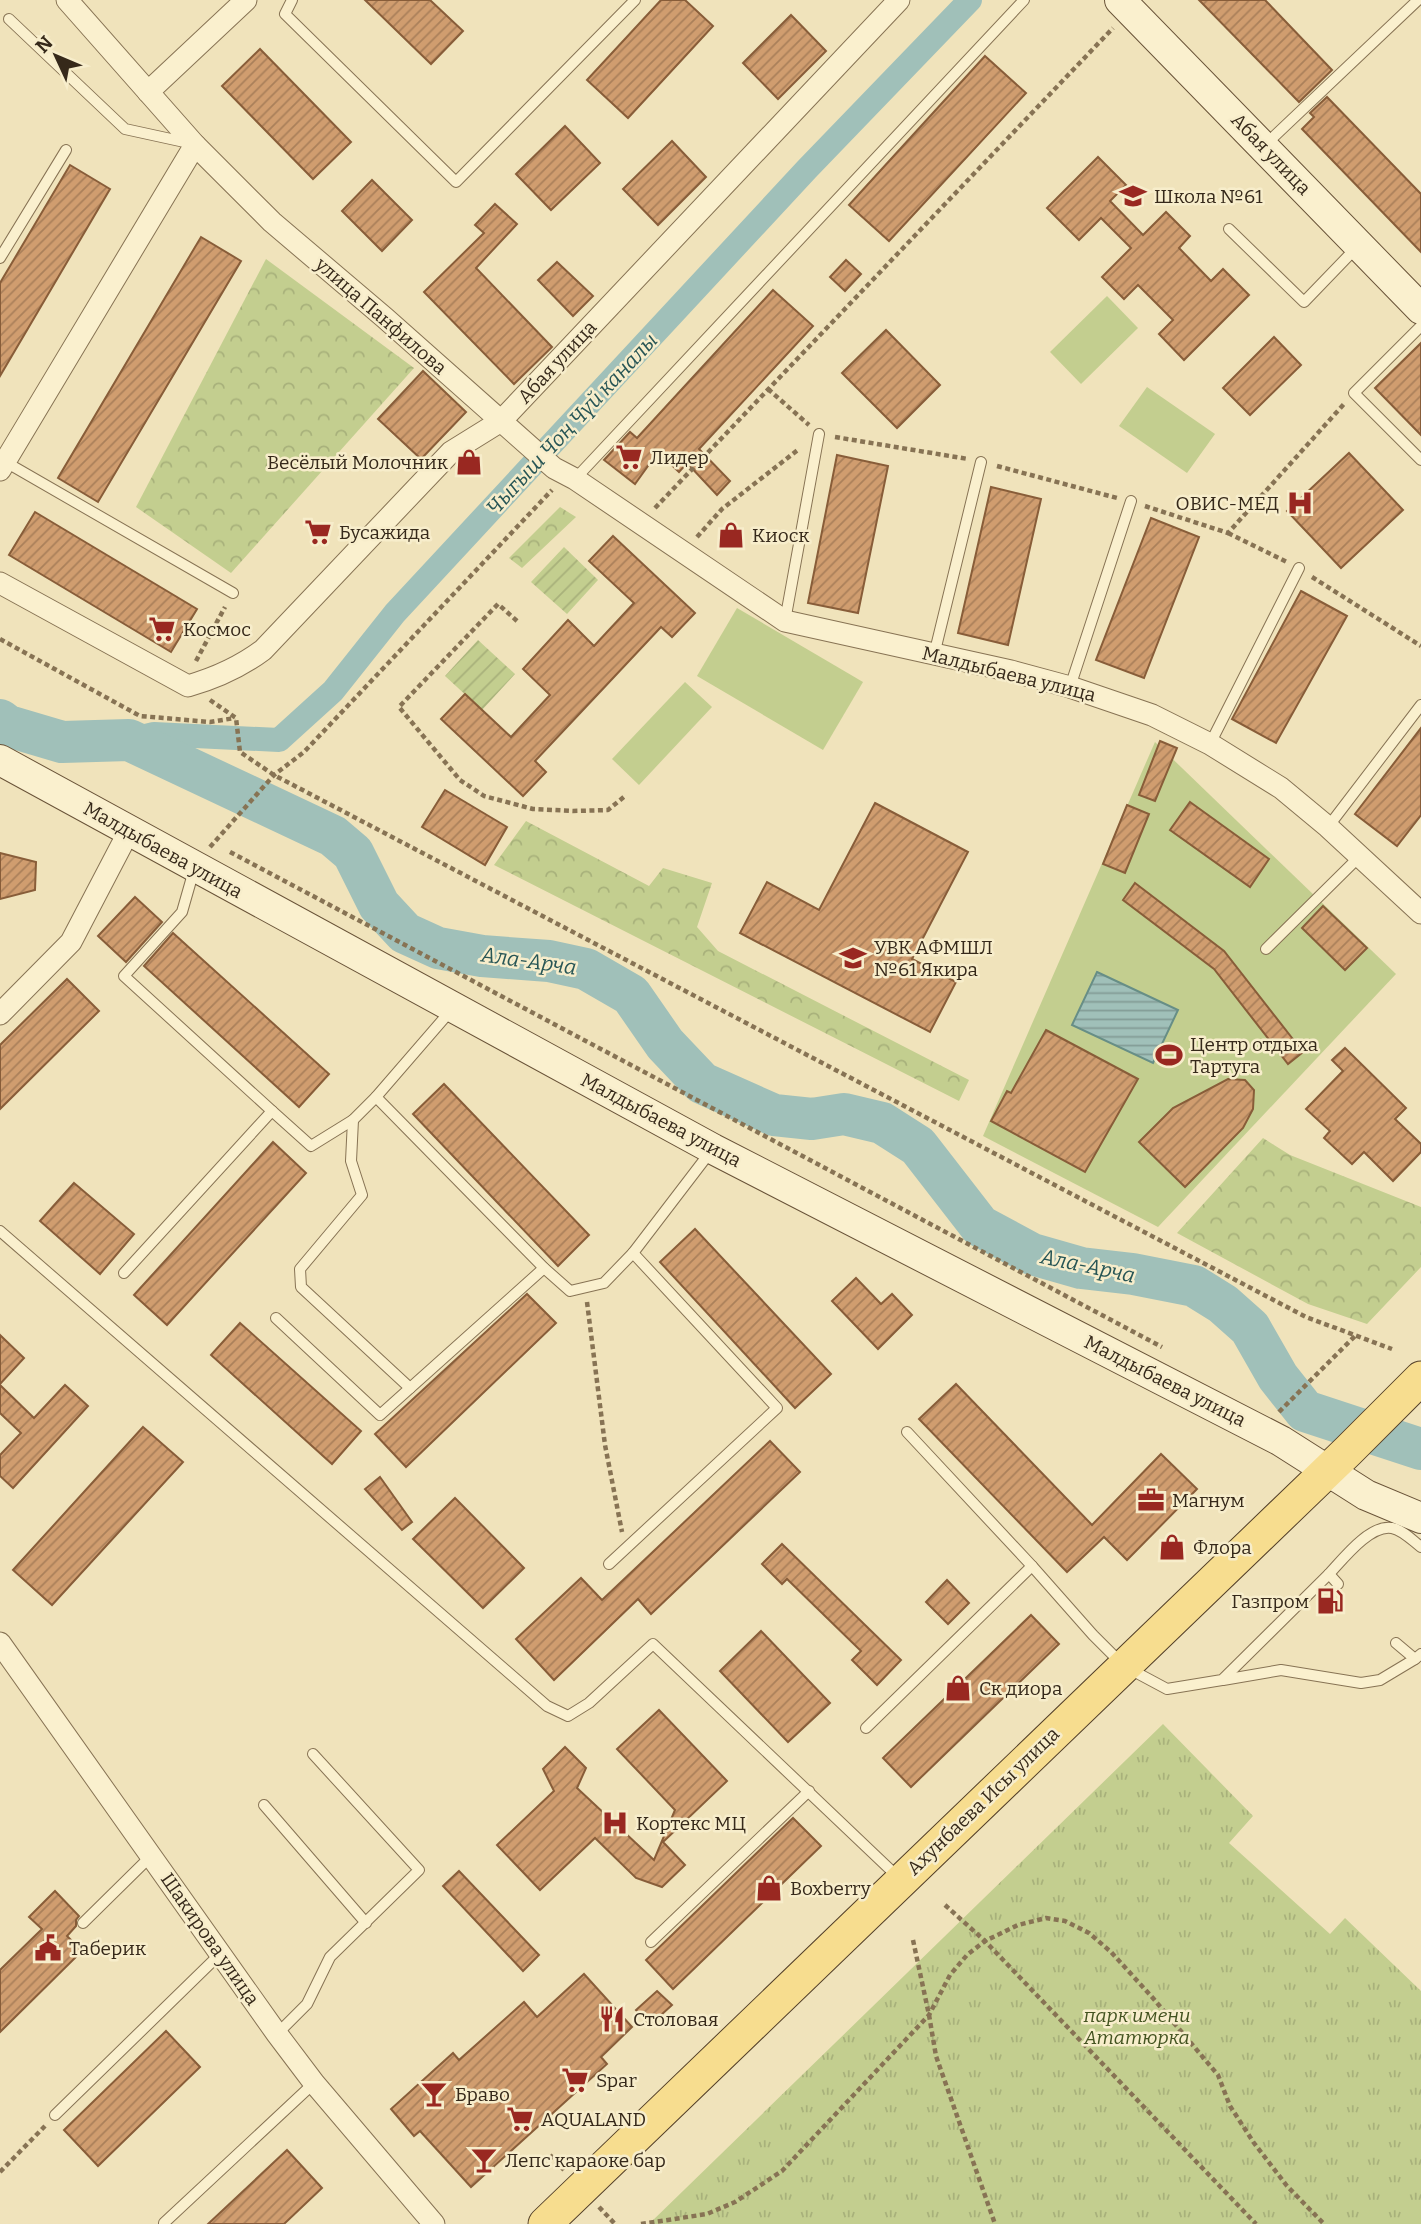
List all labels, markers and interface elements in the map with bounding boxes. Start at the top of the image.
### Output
north arrow [21,21,91,91]
text: N [31,31,58,58]
street label: Абая улица [1226,108,1316,200]
school or university icon: Школа №61 [1118,181,1148,211]
place label: Школа №61 [1154,185,1263,208]
street label: улица Панфилова [310,252,452,380]
street label: Абая улица [513,315,602,408]
water label: Чыгыш Чоң Чүй каналы [481,327,663,521]
supermarket icon: Лидер [614,442,644,472]
place label: Лидер [650,446,709,469]
shop icon: Весёлый Молочник [454,447,484,477]
place label: Весёлый Молочник [267,451,449,474]
hospital icon: ОВИС-МЕД [1285,488,1315,518]
place label: ОВИС-МЕД [1175,492,1279,515]
supermarket icon: Бусажида [303,517,333,547]
shop icon: Киоск [716,520,746,550]
place label: Бусажида [339,521,431,544]
place label: Киоск [752,524,810,547]
supermarket icon: Космос [147,614,177,644]
place label: Космос [183,618,251,641]
street label: Малдыбаева улица [920,641,1099,707]
street label: Малдыбаева улица [79,797,247,904]
place label: УВК АФМШЛ №61 Якира [874,936,993,981]
water label: Ала-Арча [479,941,578,981]
school or university icon: УВК АФМШЛ №61 Якира [838,943,868,973]
place label: Центр отдыха Тартуга [1190,1033,1319,1078]
sports icon: Центр отдыха Тартуга [1154,1040,1184,1070]
street label: Малдыбаева улица [577,1068,746,1172]
water label: Ала-Арча [1037,1243,1138,1289]
street label: Малдыбаева улица [1080,1330,1250,1432]
office icon: Магнум [1136,1485,1166,1515]
place label: Магнум [1172,1489,1244,1512]
shop icon: Флора [1157,1532,1187,1562]
place label: Флора [1193,1536,1252,1559]
fuel station icon: Газпром [1315,1586,1345,1616]
place label: Газпром [1231,1590,1309,1613]
shop icon: Ск диора [943,1673,973,1703]
place label: Ск диора [979,1677,1063,1700]
street label: Ахунбаева Исы улица [902,1722,1064,1880]
hospital icon: Кортекс МЦ [600,1808,630,1838]
place label: Кортекс МЦ [636,1812,746,1835]
street label: Шакирова улица [156,1868,265,2010]
shop icon: Boxberry [754,1873,784,1903]
place label: Boxberry [790,1877,872,1900]
public building icon: Таберик [33,1933,63,1963]
place label: Таберик [69,1937,147,1960]
restaurant icon: Столовая [597,2004,627,2034]
park label: парк имени Ататюрка [1082,2004,1191,2049]
place label: Столовая [633,2008,719,2031]
supermarket icon: Spar [560,2065,590,2095]
place label: Spar [596,2069,638,2092]
bar icon: Браво [419,2079,449,2109]
place label: Браво [455,2083,510,2106]
supermarket icon: AQUALAND [505,2104,535,2134]
place label: AQUALAND [541,2108,646,2131]
bar icon: Лепс караоке бар [469,2145,499,2175]
place label: Лепс караоке бар [505,2149,666,2172]

